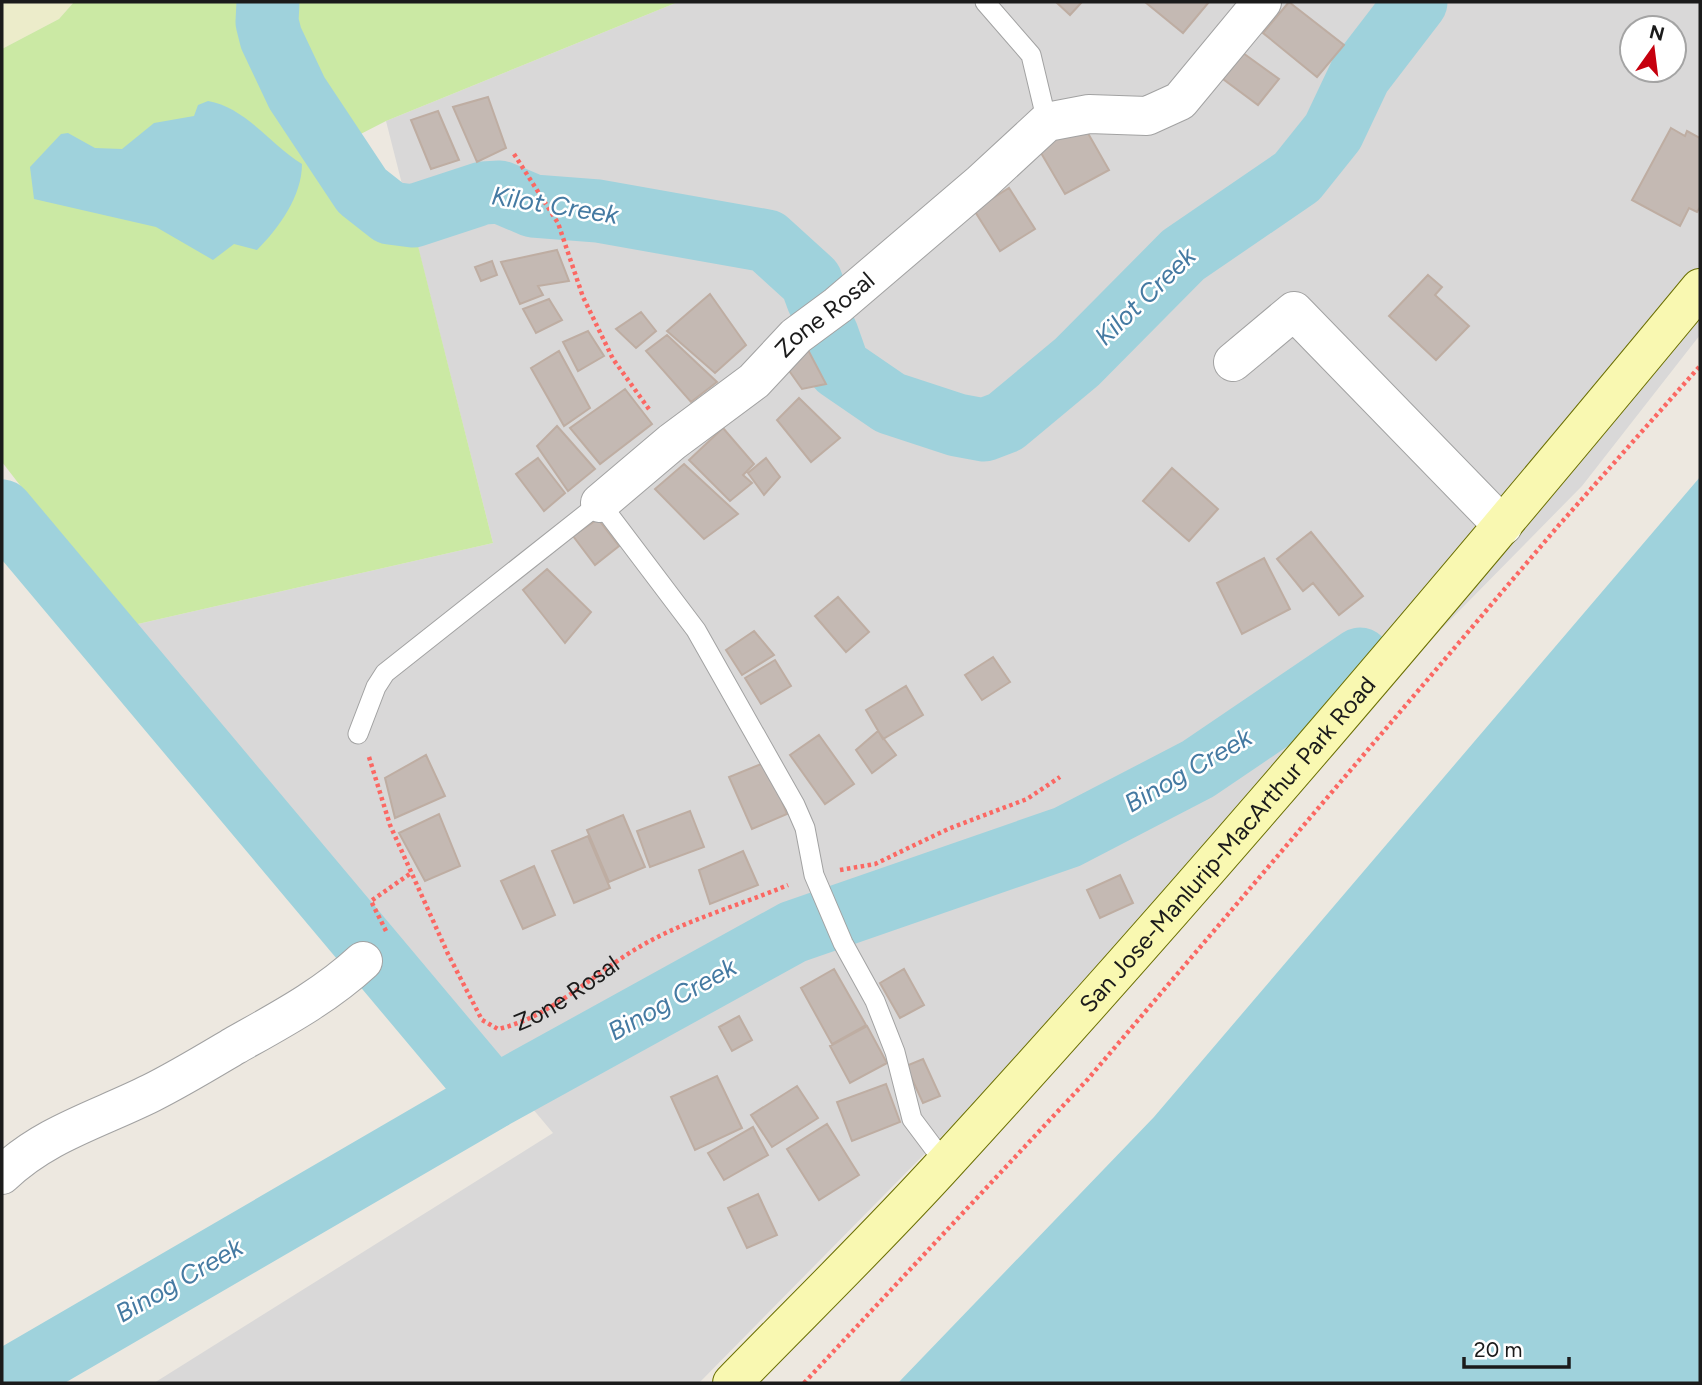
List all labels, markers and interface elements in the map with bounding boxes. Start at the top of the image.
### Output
north arrow [1618,14,1688,84]
text: N [1647,20,1667,46]
water label: Kilot Creek [489,179,622,231]
water label: Kilot Creek [1088,239,1203,352]
street label: Zone Rosal [769,265,880,363]
street label: San Jose-Manlurip-MacArthur Park Road [1073,670,1382,1018]
water label: Binog Creek [1119,720,1259,819]
street label: Zone Rosal [510,949,625,1037]
water label: Binog Creek [602,950,743,1047]
water label: Binog Creek [110,1230,250,1329]
scale bar [1464,1326,1569,1370]
text: 20 m [1474,1337,1522,1362]

